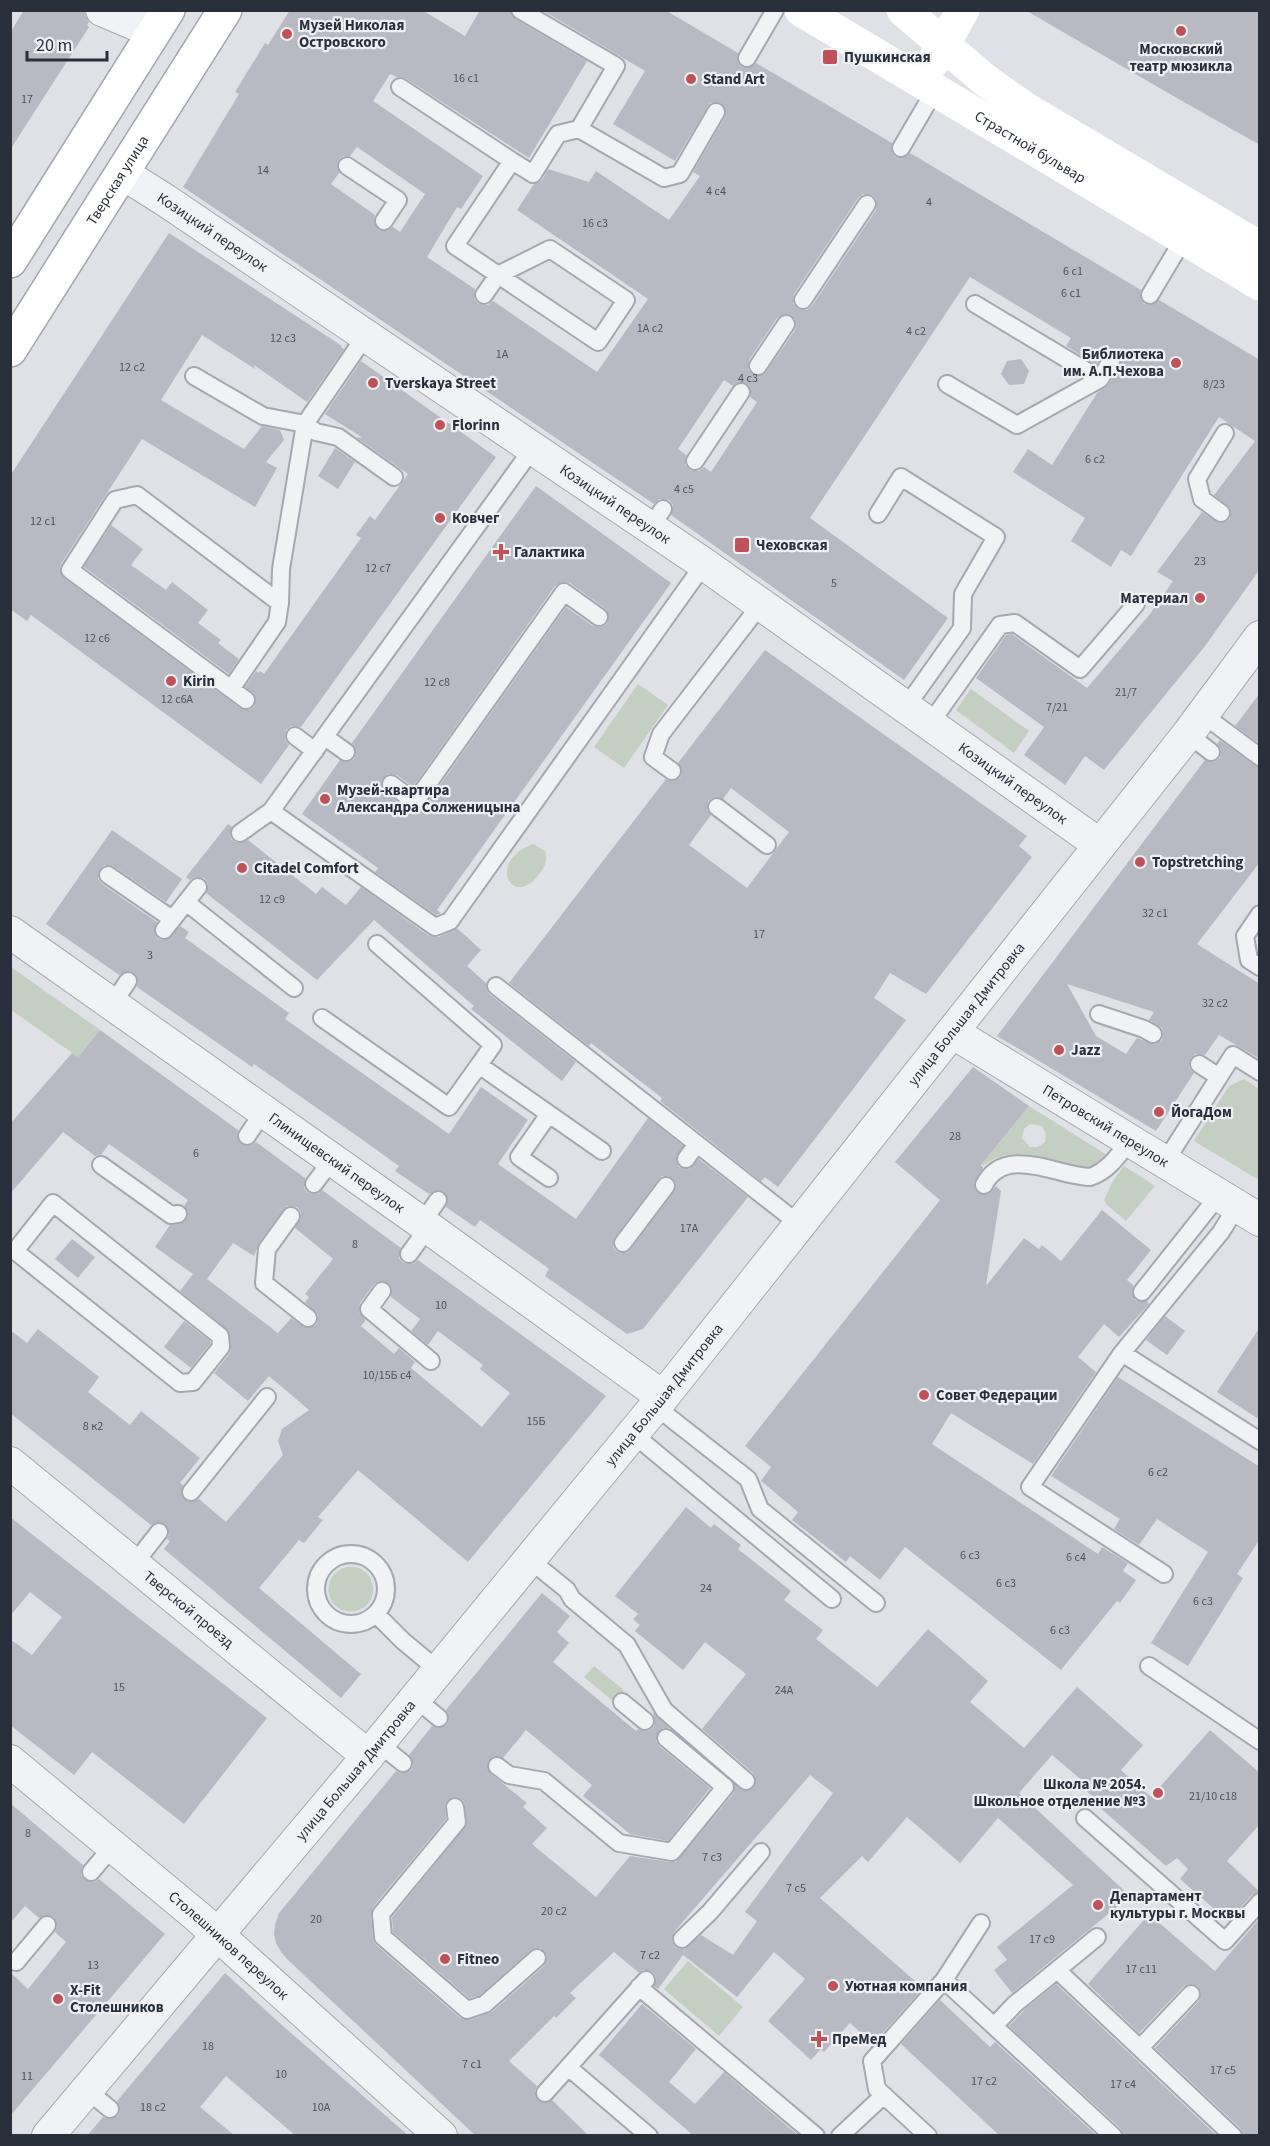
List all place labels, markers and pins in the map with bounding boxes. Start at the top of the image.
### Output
place label: Музей Николая Островского [299,15,404,53]
marker: Московский театр мюзикла [1174,24,1188,38]
marker: Музей Николая Островского [280,27,294,41]
place label: Московский театр мюзикла [1129,39,1233,77]
place label: Пушкинская [844,47,931,68]
marker: Пушкинская [821,48,839,66]
place label: Stand Art [703,69,765,90]
marker: Stand Art [684,72,698,86]
place label: Библиотека им. А.П.Чехова [1063,344,1164,382]
marker: Библиотека им. А.П.Чехова [1169,356,1183,370]
place label: Tverskaya Street [385,373,496,394]
marker: Tverskaya Street [366,376,380,390]
place label: Florinn [452,415,500,436]
marker: Florinn [433,418,447,432]
place label: Ковчег [452,508,500,529]
marker: Ковчег [433,511,447,525]
place label: Чеховская [756,535,828,556]
marker: Чеховская [733,536,751,554]
place label: Галактика [514,542,585,563]
marker: Галактика [492,543,510,561]
place label: Материал [1120,588,1188,609]
marker: Материал [1193,591,1207,605]
place label: Kirin [183,671,215,692]
marker: Kirin [164,674,178,688]
place label: Музей-квартира Александра Солженицына [336,780,521,818]
marker: Музей-квартира Александра Солженицына [318,792,332,806]
place label: Topstretching [1152,852,1243,873]
marker: Topstretching [1133,855,1147,869]
place label: Citadel Comfort [254,858,359,879]
marker: Citadel Comfort [235,861,249,875]
place label: Jazz [1071,1040,1100,1061]
marker: Jazz [1052,1043,1066,1057]
place label: ЙогаДом [1171,1102,1232,1123]
marker: ЙогаДом [1152,1105,1166,1119]
place label: Совет Федерации [936,1385,1058,1406]
marker: Совет Федерации [917,1388,931,1402]
place label: Школа № 2054. Школьное отделение №3 [973,1774,1146,1812]
marker: Школа № 2054. Школьное отделение №3 [1151,1786,1165,1800]
place label: Департамент культуры г. Москвы [1110,1886,1245,1924]
marker: Департамент культуры г. Москвы [1091,1898,1105,1912]
place label: Fitneo [457,1949,499,1970]
marker: Fitneo [438,1952,452,1966]
place label: Уютная компания [845,1976,968,1997]
marker: Уютная компания [826,1979,840,1993]
place label: X-Fit Столешников [70,1980,164,2018]
marker: X-Fit Столешников [51,1992,65,2006]
place label: ПреМед [832,2029,887,2050]
marker: ПреМед [810,2030,828,2048]

